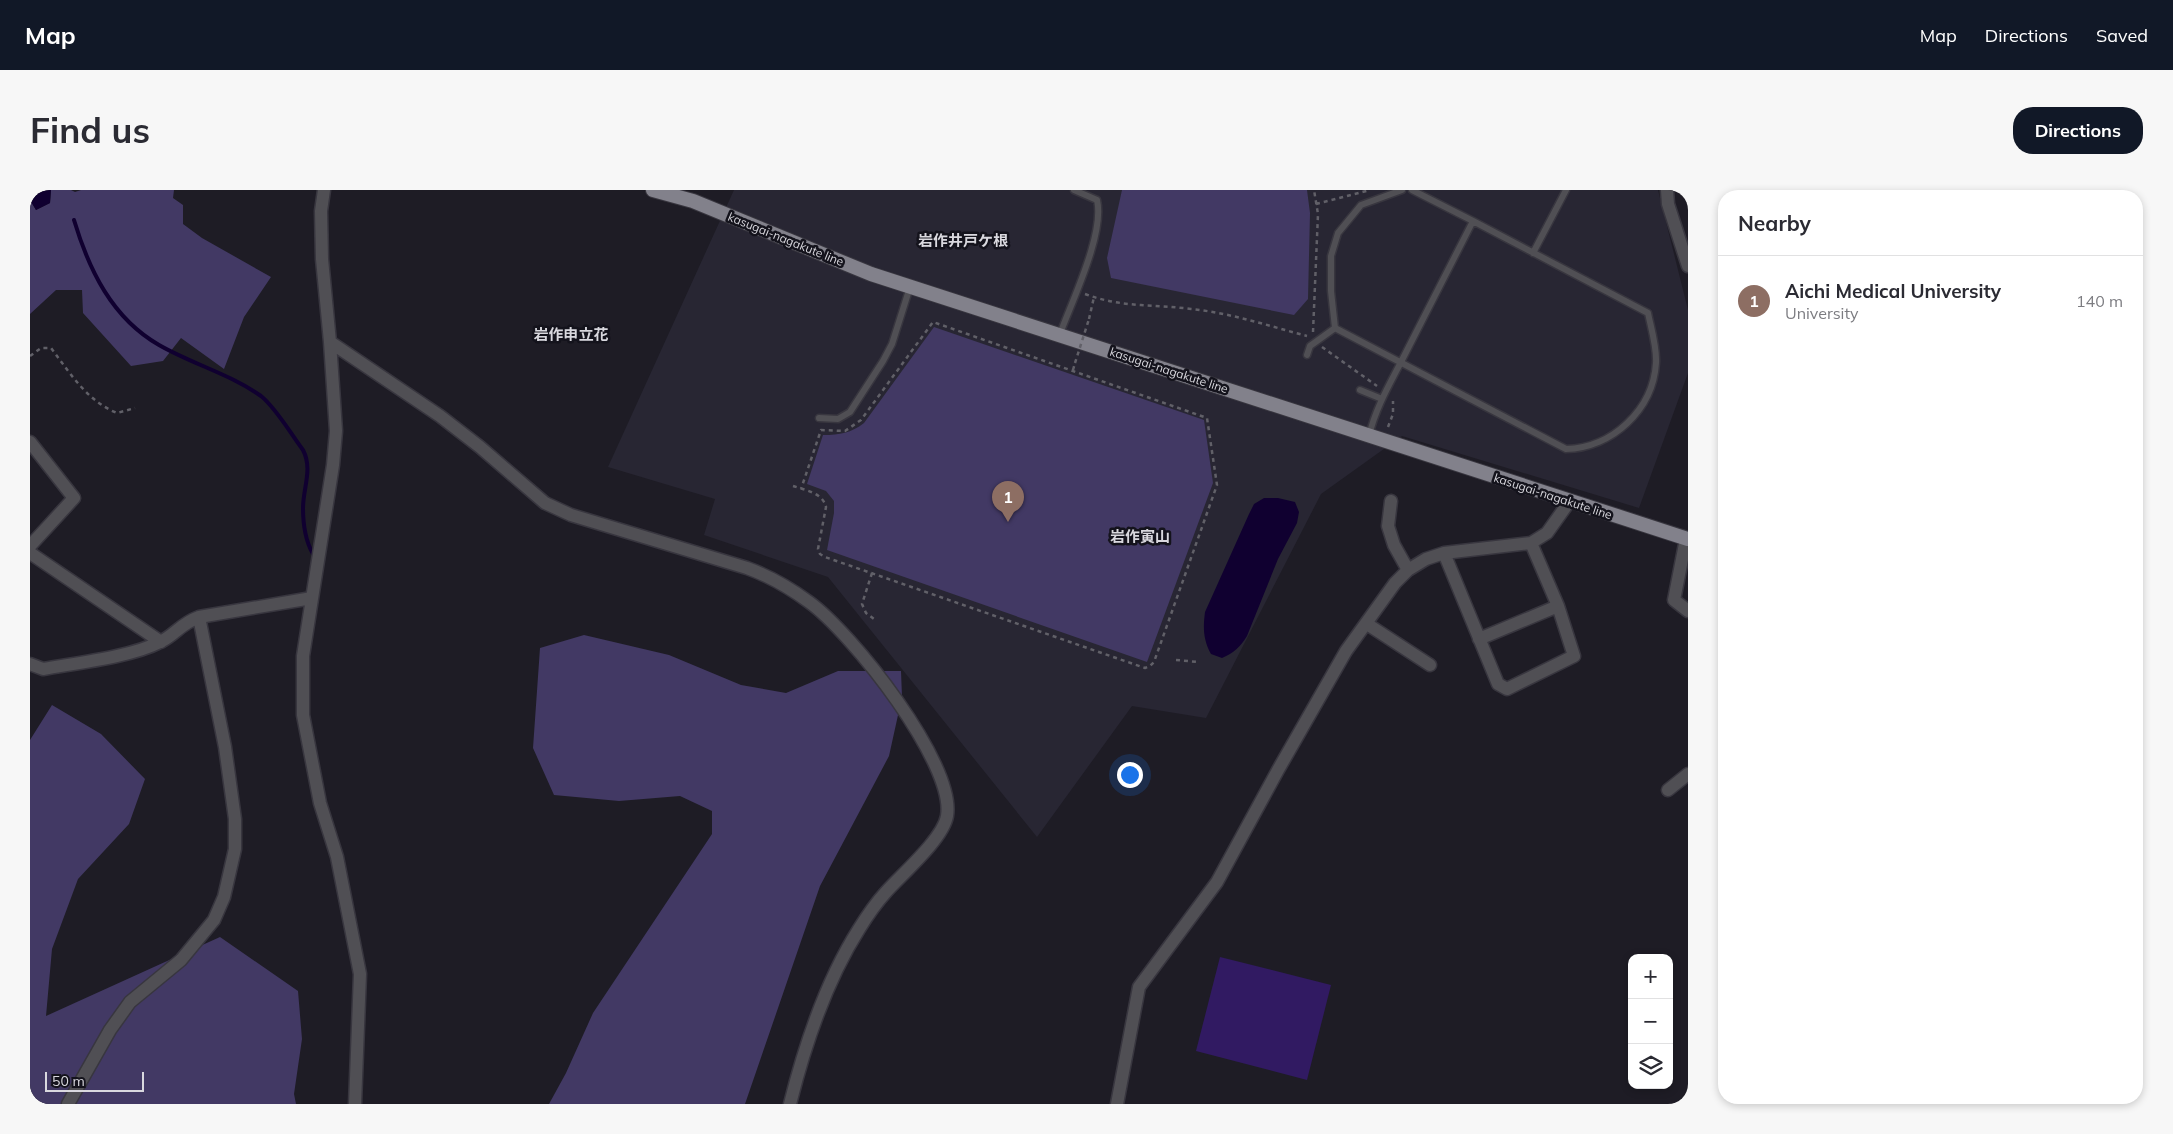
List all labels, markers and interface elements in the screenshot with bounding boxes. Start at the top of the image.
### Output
text: Map [25,20,76,50]
text: Map [1920,24,1957,47]
text: Directions [1985,24,2068,47]
text: Saved [2096,24,2148,47]
button: Directions [2013,107,2143,154]
text: Find us [30,108,150,152]
street label: kasugai-nagakute line [726,209,846,269]
text: Nearby [1738,210,1811,236]
district label: 岩作井戸ケ根 [918,231,1008,250]
text: Aichi Medical University [1785,279,2001,303]
text: 1 [1749,291,1759,311]
text: 140 m [2076,291,2123,311]
text: University [1785,303,1859,323]
district label: 岩作申立花 [533,325,609,344]
street label: kasugai-nagakute line [1108,344,1230,396]
street label: kasugai-nagakute line [1492,470,1614,522]
pin: 1 [992,481,1024,522]
district label: 岩作寅山 [1110,527,1170,546]
your location [1117,762,1143,788]
map controls [1628,954,1673,1089]
button: + [1628,954,1673,999]
button: − [1628,999,1673,1044]
button: layers [1628,1044,1673,1089]
scale bar [45,1069,144,1092]
text: 50 m [52,1072,85,1090]

